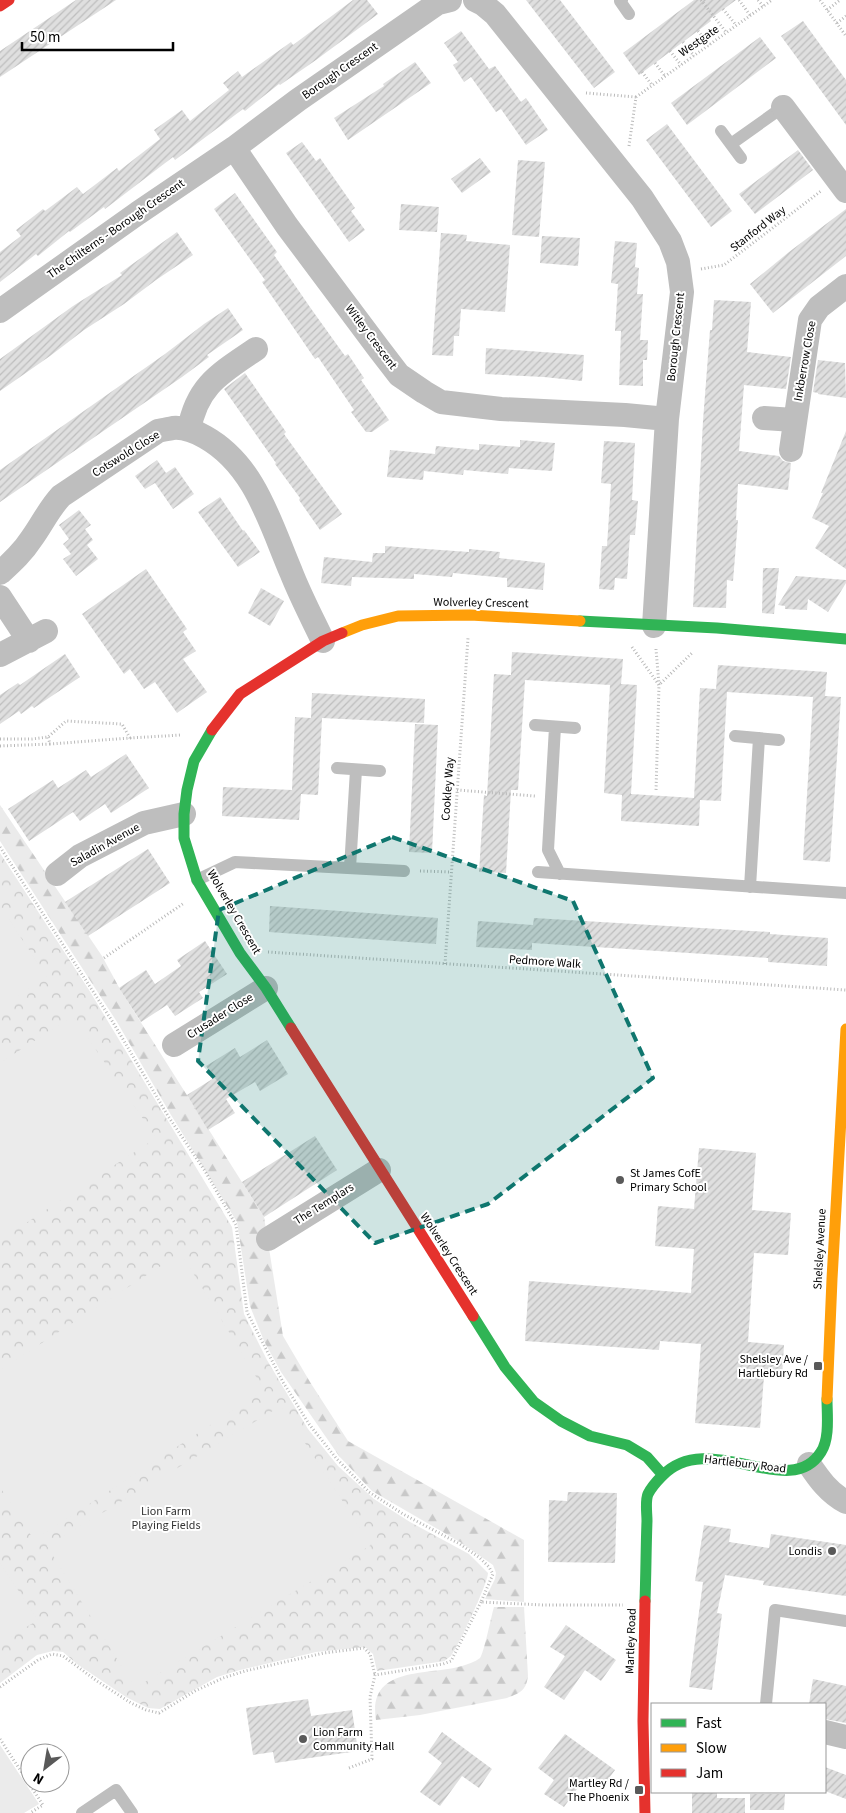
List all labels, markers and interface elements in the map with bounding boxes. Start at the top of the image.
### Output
scale bar [22,20,174,52]
street label: Westgate [675,21,723,61]
text: 50 m [30,27,60,48]
street label: Borough Crescent [299,38,381,104]
street label: The Chilterns - Borough Crescent [44,175,188,283]
street label: Stanford Way [727,202,790,256]
street label: Borough Crescent [663,292,689,382]
street label: Witley Crescent [341,301,401,373]
street label: Inkberrow Close [790,319,820,403]
street label: Cotswold Close [89,426,163,482]
street label: Wolverley Crescent [433,594,529,612]
street label: Cookley Way [437,756,459,821]
street label: Saladin Avenue [67,819,143,871]
street label: Wolverley Crescent [203,866,265,958]
street label: Pedmore Walk [508,951,582,973]
street label: Crusader Close [184,989,256,1043]
place label: St James CofE Primary School [630,1165,707,1196]
marker: St James CofE Primary School [614,1174,626,1186]
street label: The Templars [291,1179,357,1229]
street label: Shelsley Avenue [809,1208,831,1290]
street label: Wolverley Crescent [416,1209,482,1299]
place label: Shelsley Ave / Hartlebury Rd [738,1351,809,1382]
marker: Shelsley Ave / Hartlebury Rd [812,1360,824,1372]
street label: Hartlebury Road [703,1451,787,1477]
park label: Lion Farm Playing Fields [131,1503,201,1534]
place label: Londis [789,1543,822,1560]
marker: Londis [826,1545,838,1557]
street label: Martley Road [621,1608,641,1674]
legend [651,1703,826,1793]
text: Fast [696,1713,722,1734]
place label: Lion Farm Community Hall [313,1724,394,1755]
marker: Lion Farm Community Hall [297,1733,309,1745]
text: Slow [696,1738,727,1759]
north arrow [20,1743,70,1793]
text: Jam [696,1763,723,1784]
text: N [30,1767,48,1789]
place label: Martley Rd / The Phoenix [567,1775,630,1806]
marker: Martley Rd / The Phoenix [633,1784,645,1796]

